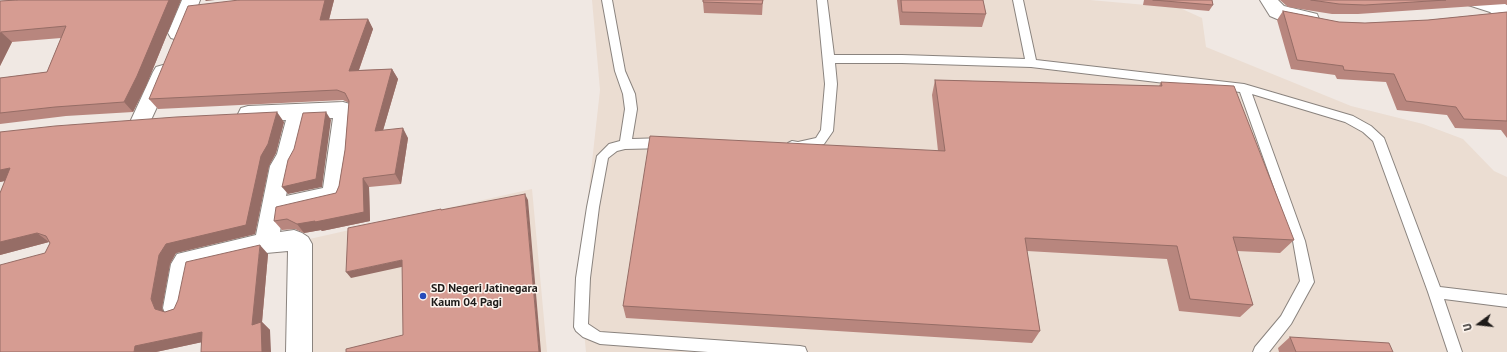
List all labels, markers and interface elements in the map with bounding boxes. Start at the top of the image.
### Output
place label: SD Negeri Jatinegara Kaum 04 Pagi [431,282,538,310]
marker: SD Negeri Jatinegara Kaum 04 Pagi [418,291,428,301]
north arrow [1459,304,1499,344]
text: U [1460,322,1475,332]

